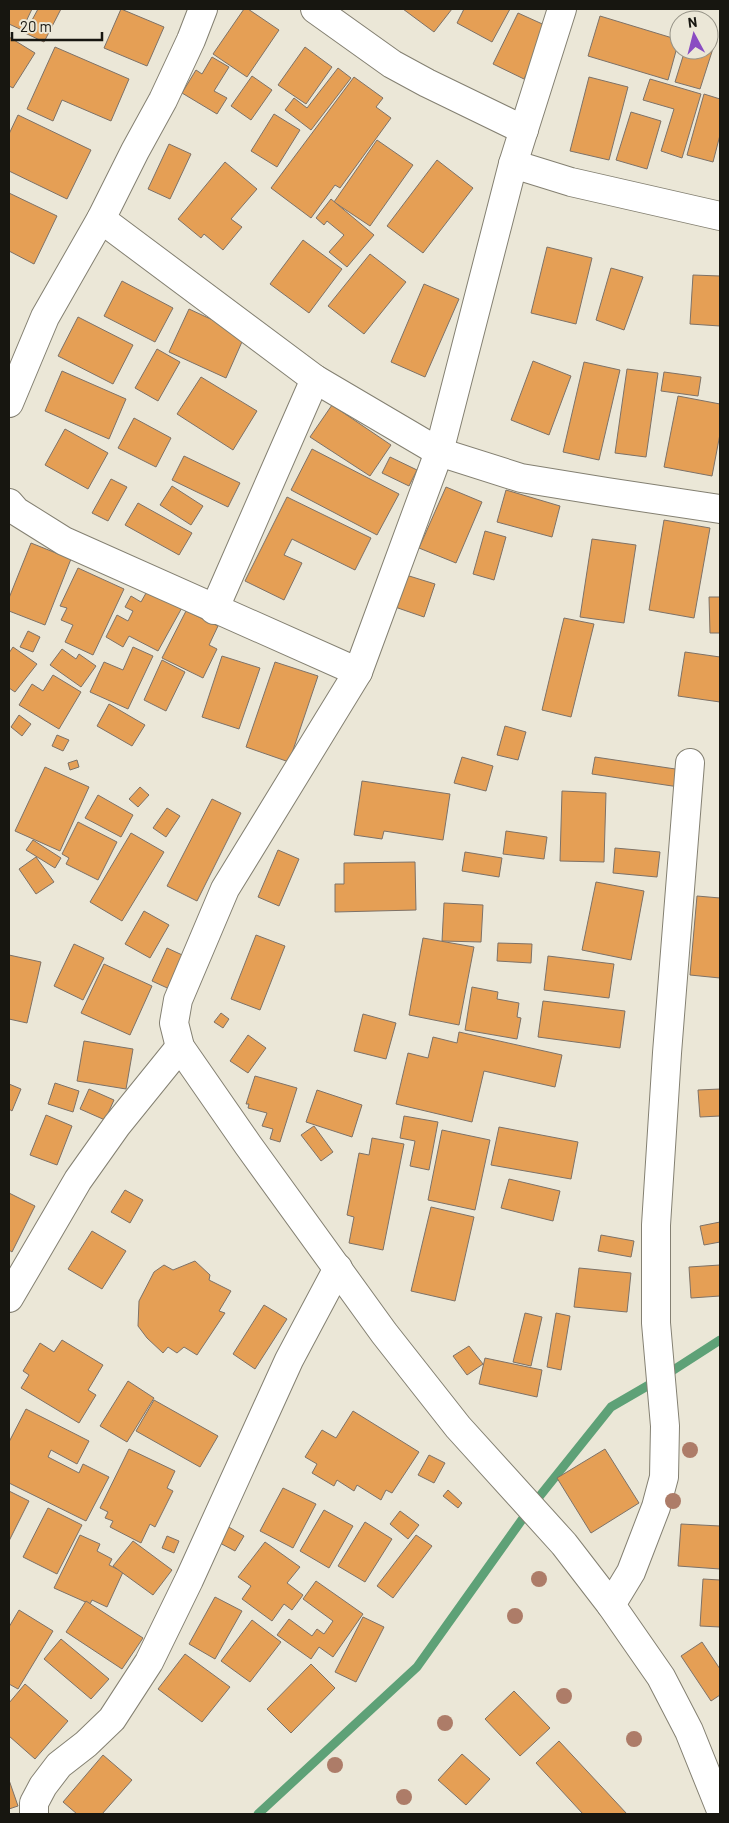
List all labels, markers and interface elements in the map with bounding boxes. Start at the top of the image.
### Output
scale bar [12,10,102,42]
north arrow [669,10,719,60]
text: N [687,13,698,31]
text: 20 m [20,17,52,35]

